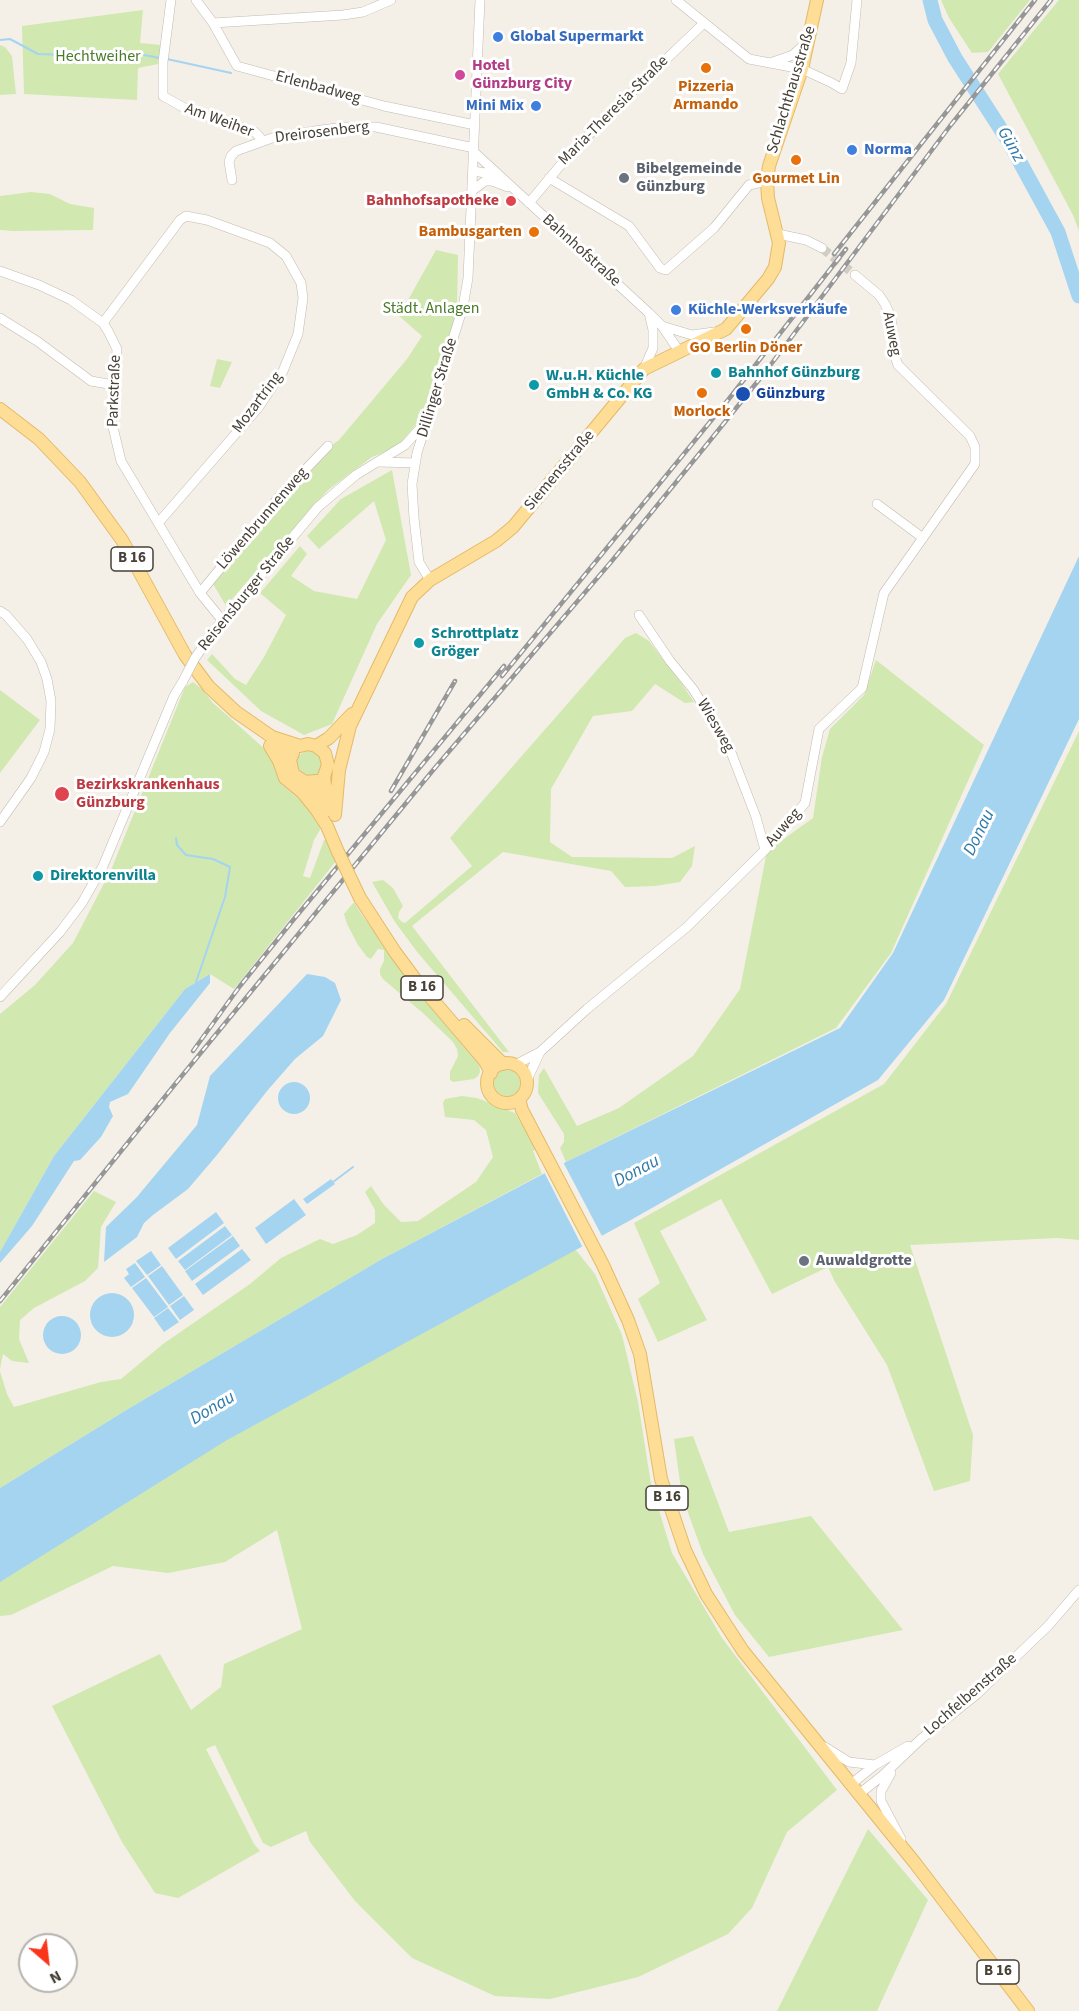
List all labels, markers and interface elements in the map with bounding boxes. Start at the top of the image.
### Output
street label: Schlachthausstraße [763,24,821,156]
place label: Global Supermarkt [510,27,644,47]
marker: Global Supermarkt [491,30,505,44]
park label: Hechtweiher [55,47,141,67]
street label: Maria-Theresia-Straße [555,52,673,170]
place label: Hotel Günzburg City [472,56,572,94]
marker: Pizzeria Armando [699,61,713,75]
street label: Erlenbadweg [273,67,363,109]
marker: Hotel Günzburg City [453,68,467,82]
place label: Pizzeria Armando [674,77,738,115]
place label: Mini Mix [466,96,524,116]
marker: Mini Mix [529,99,543,113]
street label: Am Weiher [182,100,256,142]
street label: Dreirosenberg [274,118,370,148]
water label: Günz [991,124,1029,166]
place label: Norma [864,140,912,160]
marker: Norma [845,143,859,157]
marker: Gourmet Lin [789,153,803,167]
place label: Bibelgemeinde Günzburg [636,159,742,197]
place label: Gourmet Lin [752,169,840,189]
marker: Bibelgemeinde Günzburg [617,171,631,185]
place label: Bahnhofsapotheke [366,191,499,211]
marker: Bahnhofsapotheke [504,194,518,208]
street label: Bahnhofstraße [538,211,624,291]
place label: Bambusgarten [419,222,522,242]
marker: Bambusgarten [527,225,541,239]
park label: Städt. Anlagen [383,299,479,319]
place label: Küchle-Werksverkäufe [688,300,848,320]
marker: Küchle-Werksverkäufe [669,303,683,317]
street label: Auweg [877,310,905,358]
marker: GO Berlin Döner [739,322,753,336]
street label: Dillinger Straße [414,336,462,440]
place label: GO Berlin Döner [690,338,802,358]
street label: Parkstraße [104,355,126,427]
place label: Bahnhof Günzburg [728,363,860,383]
place label: W.u.H. Küchle GmbH & Co. KG [546,366,653,404]
marker: Bahnhof Günzburg [709,366,723,380]
street label: Mozartring [229,368,287,438]
marker: W.u.H. Küchle GmbH & Co. KG [527,378,541,392]
place label: Günzburg [756,384,825,404]
marker: Günzburg [734,385,752,403]
marker: Morlock [695,386,709,400]
place label: Morlock [673,402,731,422]
street label: Siemensstraße [521,427,599,515]
street label: Löwenbrunnenweg [213,464,313,574]
street label: Reisensburger Straße [195,533,299,655]
road number: B 16 [111,547,153,571]
place label: Schrottplatz Gröger [431,624,518,662]
marker: Schrottplatz Gröger [412,636,426,650]
street label: Wiesweg [692,696,738,756]
place label: Bezirkskrankenhaus Günzburg [76,775,220,813]
marker: Bezirkskrankenhaus Günzburg [53,785,71,803]
street label: Auweg [762,805,806,851]
water label: Donau [960,806,1000,860]
place label: Direktorenvilla [50,866,156,886]
marker: Direktorenvilla [31,869,45,883]
road number: B 16 [401,976,443,1000]
water label: Donau [611,1151,663,1193]
place label: Auwaldgrotte [816,1251,912,1271]
marker: Auwaldgrotte [797,1254,811,1268]
water label: Donau [187,1387,239,1431]
road number: B 16 [646,1486,688,1510]
street label: Lochfelbenstraße [921,1650,1021,1740]
north arrow [18,1933,78,1993]
road number: B 16 [977,1960,1019,1984]
text: N [46,1965,65,1989]

